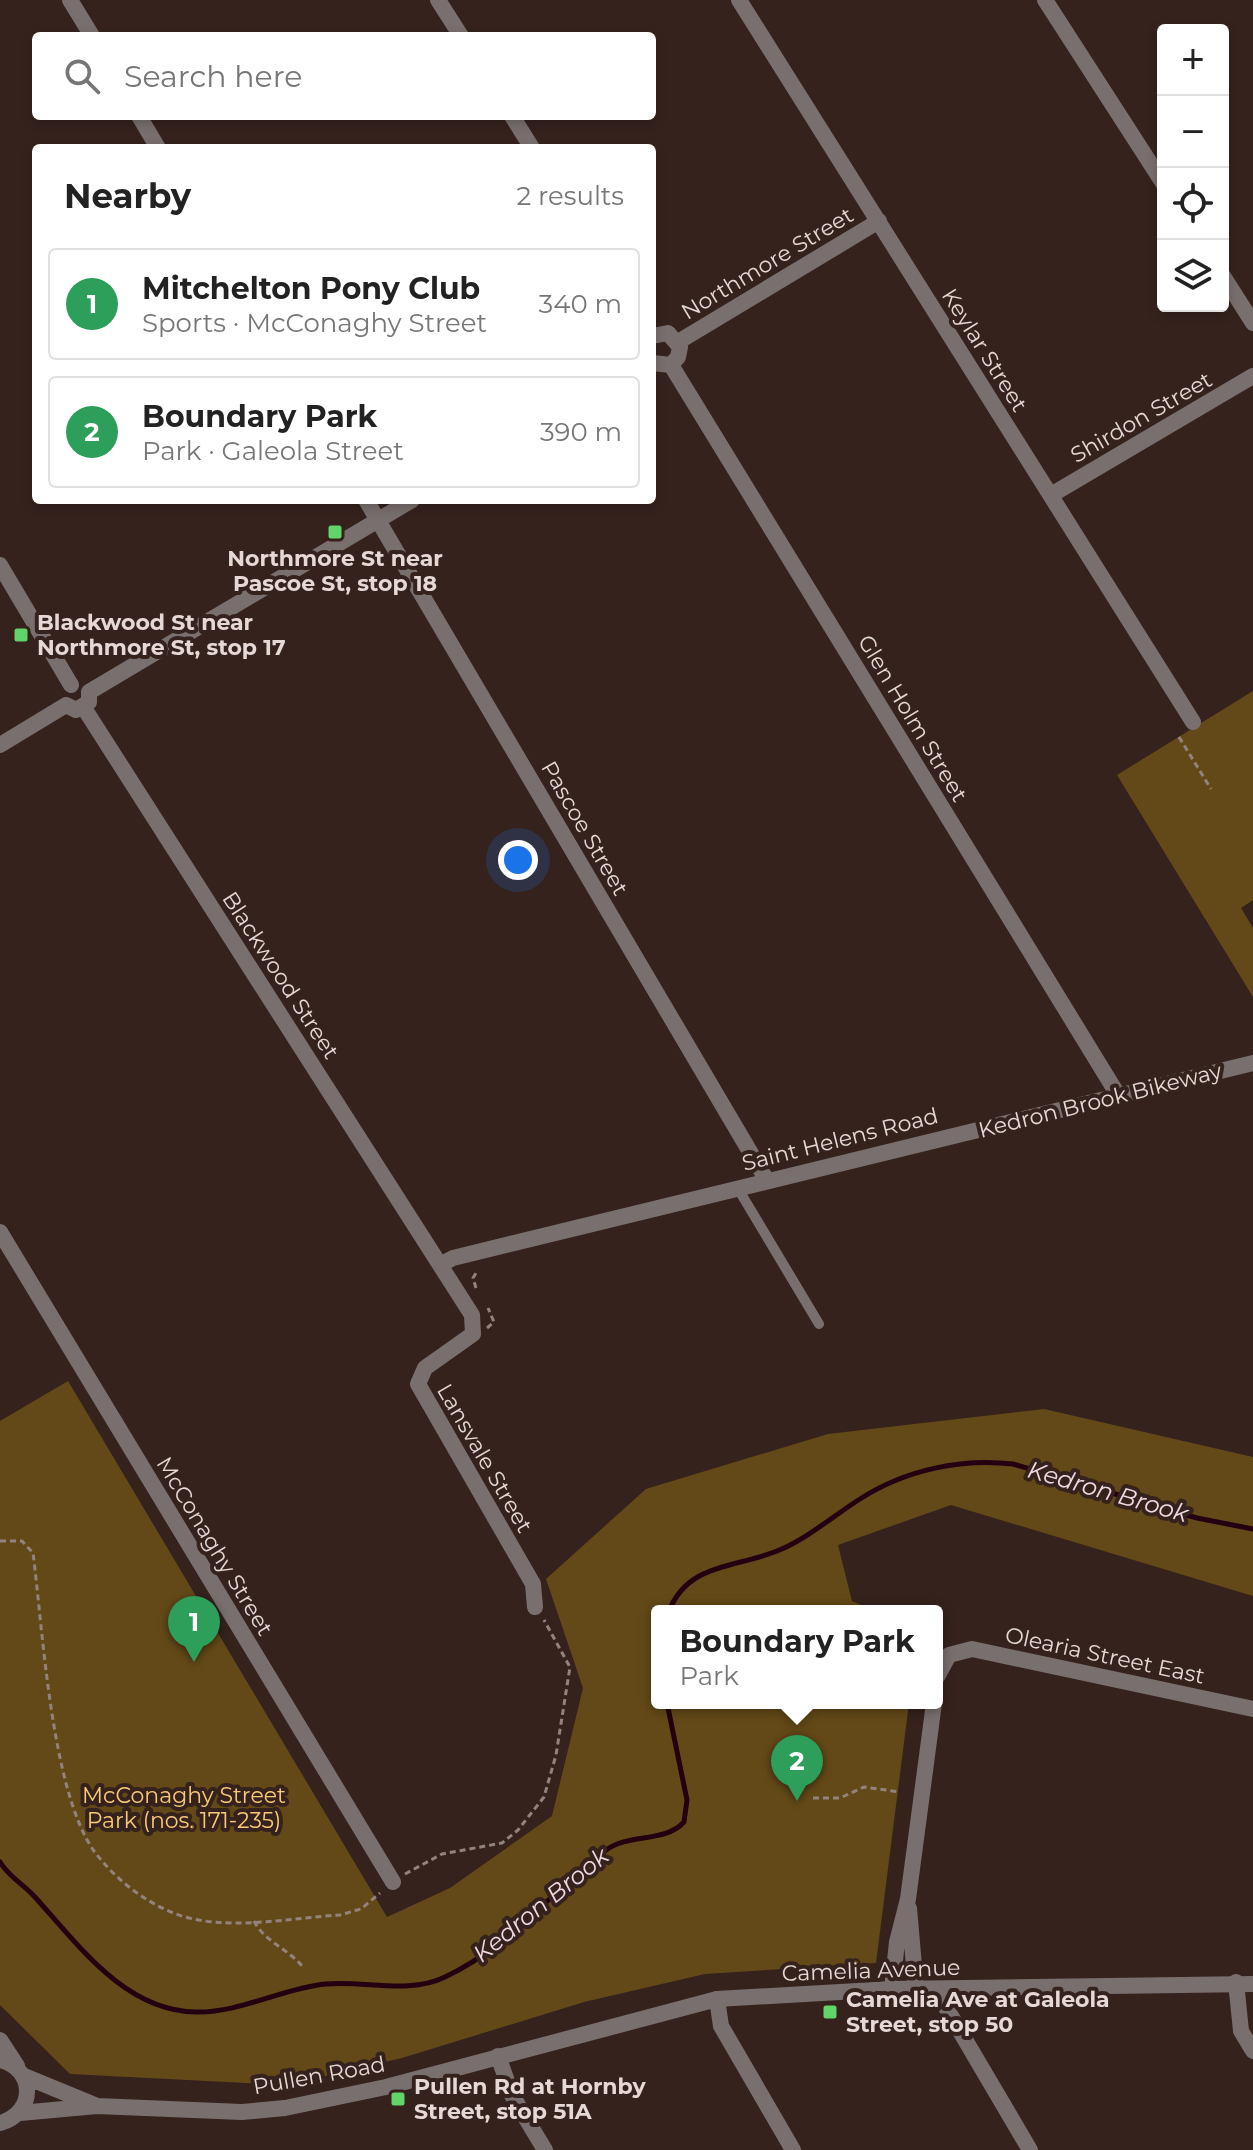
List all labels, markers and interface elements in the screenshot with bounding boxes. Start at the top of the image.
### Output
map controls [1157,24,1229,312]
button: + [1157,24,1229,96]
search box [32,32,656,120]
icon: search [60,54,104,98]
text: Search here [124,58,302,95]
button: − [1157,96,1229,168]
button: locate [1157,168,1229,240]
text: Nearby [64,175,191,217]
text: 2 results [516,180,624,212]
street label: Northmore Street [676,201,858,325]
button: layers [1157,240,1229,312]
text: Mitchelton Pony Club [142,270,480,307]
street label: Keylar Street [936,284,1033,417]
text: 1 [87,288,97,320]
text: 340 m [539,288,622,320]
text: Sports · McConaghy Street [142,307,487,339]
street label: Shirdon Street [1066,366,1217,469]
text: Boundary Park [142,398,377,435]
text: 2 [84,416,100,448]
text: 390 m [540,416,622,448]
text: Park · Galeola Street [142,435,404,467]
marker: Northmore St near Pascoe St, stop 18 [326,523,344,541]
place label: Northmore St near Pascoe St, stop 18 [227,545,443,597]
place label: Blackwood St near Northmore St, stop 17 [37,609,286,661]
marker: Blackwood St near Northmore St, stop 17 [12,626,30,644]
street label: Glen Holm Street [852,630,973,807]
street label: Pascoe Street [535,756,634,900]
your location [498,840,538,880]
street label: Blackwood Street [216,887,345,1064]
street label: Kedron Brook Bikeway [976,1057,1225,1144]
street label: Saint Helens Road [739,1102,941,1177]
street label: Lansvale Street [431,1379,538,1537]
street label: McConaghy Street [151,1452,279,1641]
water label: Kedron Brook [1024,1455,1194,1529]
pin: 1 [168,1596,220,1662]
popup [651,1605,943,1709]
street label: Olearia Street East [1003,1621,1207,1690]
text: Boundary Park [679,1623,915,1660]
text: Park [679,1660,739,1692]
pin: 2 [771,1735,823,1801]
park label: McConaghy Street Park (nos. 171-235) [82,1782,286,1834]
water label: Kedron Brook [467,1840,616,1968]
street label: Camelia Avenue [781,1954,961,1987]
place label: Camelia Ave at Galeola Street, stop 50 [846,1986,1110,2038]
marker: Camelia Ave at Galeola Street, stop 50 [821,2003,839,2021]
street label: Pullen Road [251,2051,387,2100]
place label: Pullen Rd at Hornby Street, stop 51A [414,2073,646,2125]
marker: Pullen Rd at Hornby Street, stop 51A [389,2090,407,2108]

